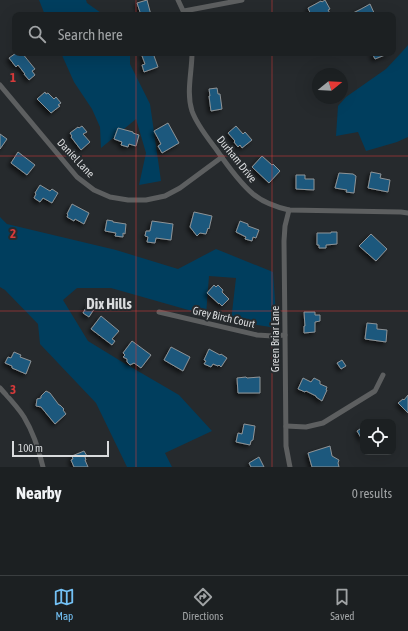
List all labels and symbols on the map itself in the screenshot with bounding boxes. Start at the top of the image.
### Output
north arrow [312,68,348,104]
text: 1 [10,70,16,85]
street label: Durham Drive [215,133,259,185]
street label: Daniel Lane [55,136,97,180]
text: 2 [10,226,16,241]
district label: Dix Hills [86,295,132,312]
street label: Grey Birch Court [192,304,256,330]
street label: Green Briar Lane [269,306,281,372]
text: 3 [10,382,16,397]
scale bar [12,439,109,458]

